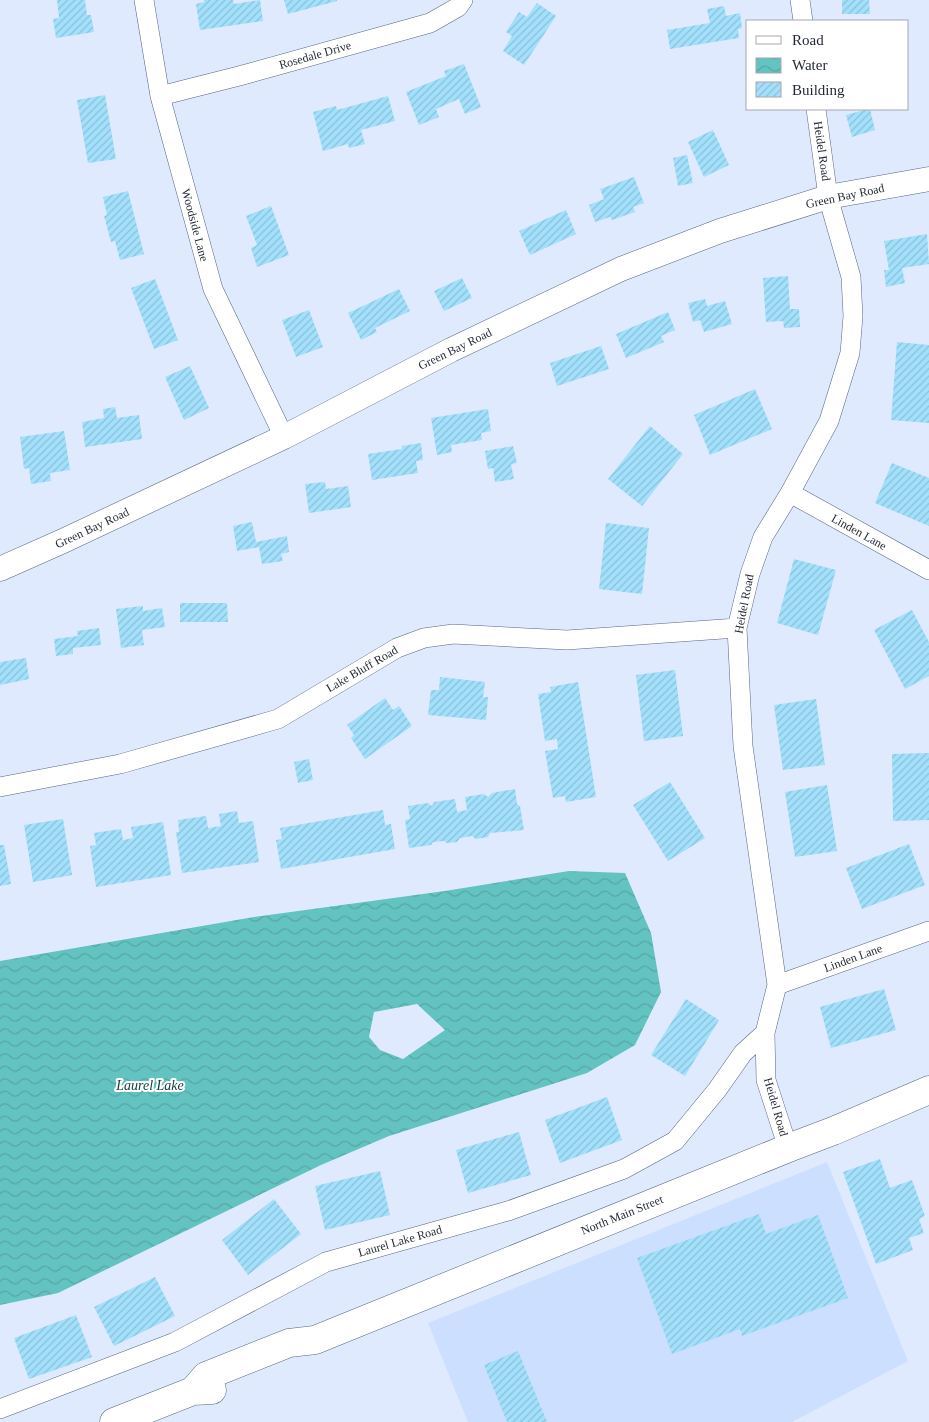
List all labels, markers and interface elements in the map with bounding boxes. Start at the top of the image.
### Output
legend [746,20,909,110]
text: Road [792,32,824,48]
street label: Rosedale Drive [277,38,353,72]
text: Water [792,57,827,73]
text: Building [792,82,845,98]
street label: Heidel Road [811,120,833,182]
street label: Green Bay Road [804,181,886,211]
street label: Woodside Lane [179,187,211,263]
street label: Green Bay Road [416,325,494,373]
street label: Green Bay Road [53,505,131,551]
street label: Linden Lane [829,511,889,553]
street label: Heidel Road [731,573,757,635]
street label: Lake Bluff Road [324,643,400,695]
street label: Linden Lane [822,941,884,975]
street label: Heidel Road [761,1076,791,1138]
water label: Laurel Lake [115,1078,184,1093]
street label: North Main Street [579,1192,666,1238]
street label: Laurel Lake Road [356,1222,444,1260]

